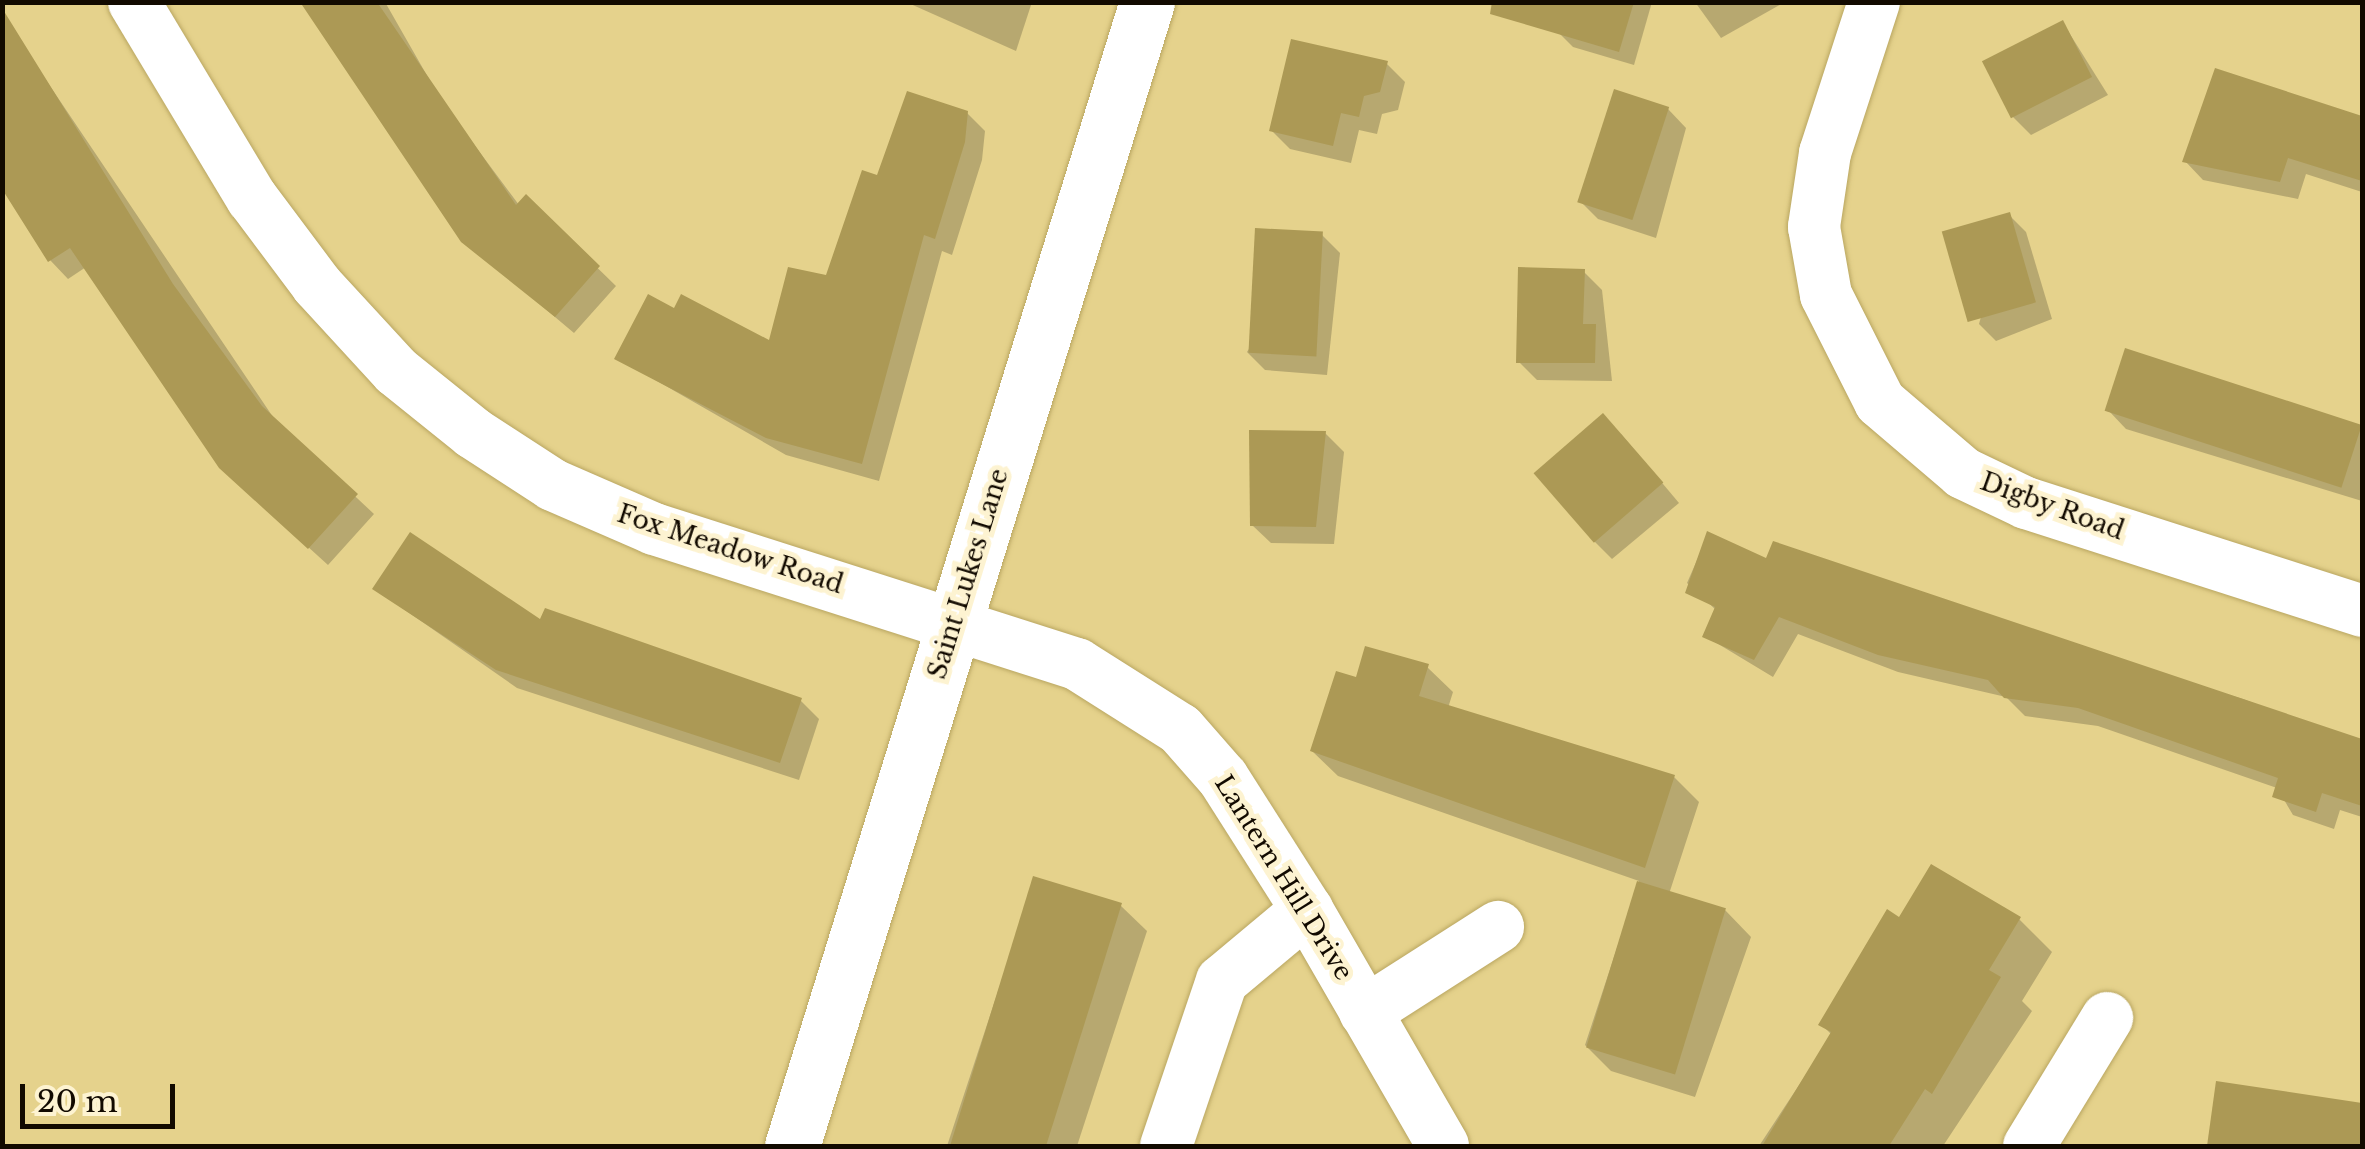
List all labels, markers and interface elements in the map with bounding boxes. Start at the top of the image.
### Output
street label: Saint Lukes Lane [923,465,1015,683]
street label: Digby Road [1976,467,2128,547]
street label: Fox Meadow Road [613,499,847,601]
street label: Lantern Hill Drive [1208,770,1358,986]
scale bar [25,1064,180,1126]
text: 20 m [37,1083,118,1120]

